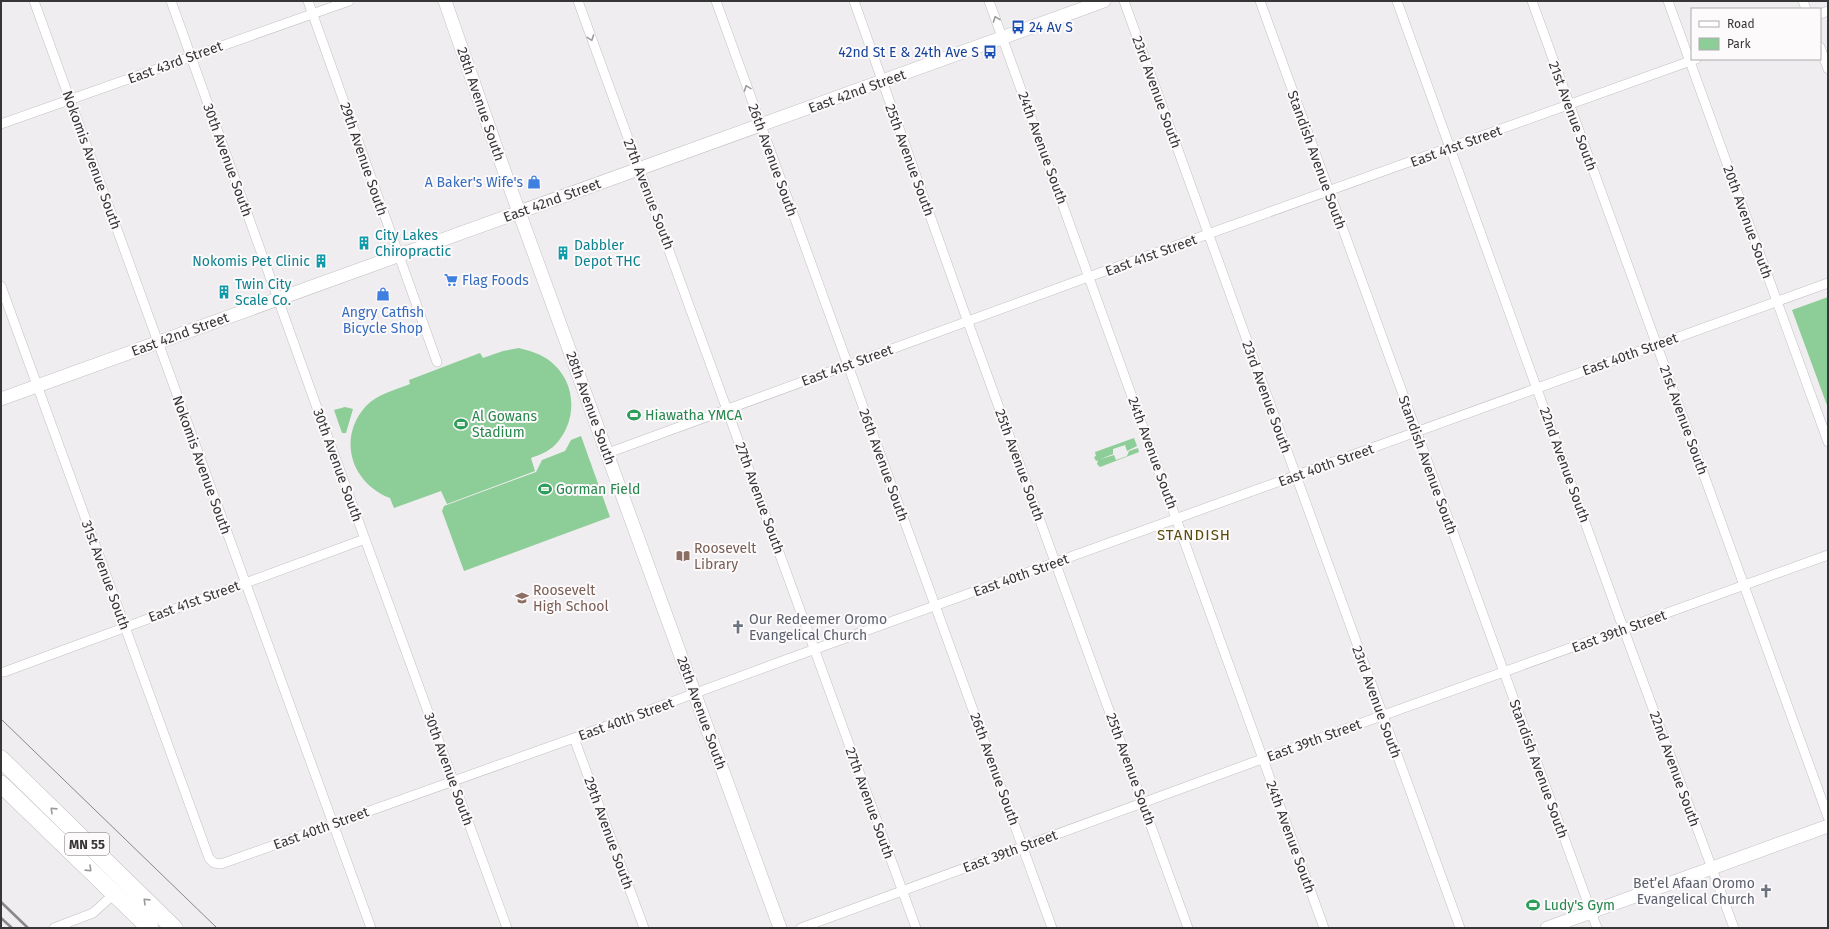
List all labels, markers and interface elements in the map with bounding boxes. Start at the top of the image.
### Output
legend [1691,8,1821,60]
one-way arrow [992,16,1000,23]
text: Road [1727,17,1755,31]
bus stop icon: 24 Av S [1010,19,1026,35]
place label: 24 Av S [1029,19,1073,36]
one-way arrow [587,34,595,41]
street label: 23rd Avenue South [1128,34,1185,151]
street label: East 43rd Street [126,37,226,87]
text: Park [1727,37,1751,51]
place label: 42nd St E & 24th Ave S [838,44,979,61]
bus stop icon: 42nd St E & 24th Ave S [982,44,998,60]
street label: 28th Avenue South [453,45,508,163]
street label: 21st Avenue South [1545,59,1600,173]
street label: East 42nd Street [806,66,909,117]
one-way arrow [744,84,752,91]
street label: Nokomis Avenue South [58,88,125,232]
street label: Standish Avenue South [1283,88,1350,232]
street label: 24th Avenue South [1014,90,1071,207]
street label: 29th Avenue South [336,100,391,218]
street label: 30th Avenue South [199,101,256,219]
street label: 26th Avenue South [744,101,801,219]
street label: 25th Avenue South [881,102,938,219]
street label: East 41st Street [1408,122,1505,171]
street label: 27th Avenue South [620,136,678,252]
street label: 20th Avenue South [1719,163,1776,281]
place label: A Baker's Wife's [425,174,523,191]
shop icon: A Baker's Wife's [526,174,542,190]
street label: East 42nd Street [501,175,604,226]
place label: City Lakes Chiropractic [375,227,452,260]
street label: East 41st Street [1103,231,1200,280]
building icon: City Lakes Chiropractic [356,235,372,251]
place label: Dabbler Depot THC [574,237,641,270]
building icon: Dabbler Depot THC [555,245,571,261]
place label: Nokomis Pet Clinic [192,253,310,270]
building icon: Nokomis Pet Clinic [313,253,329,269]
supermarket icon: Flag Foods [443,272,459,288]
place label: Flag Foods [462,272,529,289]
place label: Twin City Scale Co. [235,276,291,309]
building icon: Twin City Scale Co. [216,284,232,300]
shop icon: Angry Catfish Bicycle Shop [375,286,391,302]
place label: Angry Catfish Bicycle Shop [342,304,424,337]
street label: East 42nd Street [129,309,232,360]
street label: East 40th Street [1580,329,1681,380]
street label: 23rd Avenue South [1238,339,1295,456]
street label: East 41st Street [799,341,896,390]
street label: 28th Avenue South [562,349,619,467]
street label: 21st Avenue South [1656,363,1711,477]
street label: Nokomis Avenue South [168,393,235,537]
street label: Standish Avenue South [1394,393,1461,537]
street label: 24th Avenue South [1124,395,1181,512]
street label: 22nd Avenue South [1536,405,1593,525]
street label: 30th Avenue South [309,406,366,524]
street label: 26th Avenue South [855,406,912,524]
sports icon: Hiawatha YMCA [626,407,642,423]
place label: Hiawatha YMCA [645,407,742,424]
street label: 25th Avenue South [991,407,1048,524]
place label: Al Gowans Stadium [472,408,538,441]
sports icon: Al Gowans Stadium [453,416,469,432]
street label: 27th Avenue South [731,440,788,556]
street label: East 40th Street [1276,440,1377,491]
sports icon: Gorman Field [537,481,553,497]
place label: Gorman Field [556,481,640,498]
street label: 31st Avenue South [78,518,133,632]
district label: STANDISH [1157,526,1231,544]
place label: Roosevelt Library [694,540,757,573]
library icon: Roosevelt Library [675,548,691,564]
street label: East 40th Street [971,550,1072,601]
street label: East 41st Street [146,577,243,626]
place label: Roosevelt High School [533,582,609,615]
school or university icon: Roosevelt High School [514,590,530,606]
street label: East 39th Street [1570,606,1670,656]
place label: Our Redeemer Oromo Evangelical Church [749,611,887,644]
church icon: Our Redeemer Oromo Evangelical Church [730,619,746,635]
street label: 23rd Avenue South [1348,644,1405,761]
street label: 28th Avenue South [673,654,730,772]
street label: East 40th Street [576,694,677,745]
street label: Standish Avenue South [1505,697,1572,841]
street label: 22nd Avenue South [1646,709,1703,829]
street label: 30th Avenue South [420,710,477,828]
street label: 26th Avenue South [966,710,1023,828]
street label: 25th Avenue South [1102,711,1159,828]
street label: East 39th Street [1265,715,1365,765]
street label: 27th Avenue South [841,745,898,861]
street label: 29th Avenue South [580,775,637,892]
street label: 24th Avenue South [1262,779,1319,896]
street label: East 40th Street [271,803,372,854]
one-way arrow [50,807,58,815]
street label: East 39th Street [961,826,1061,876]
road number: MN 55 [65,833,109,855]
one-way arrow [84,864,92,872]
place label: Bet’el Afaan Oromo Evangelical Church [1633,875,1755,908]
church icon: Bet’el Afaan Oromo Evangelical Church [1758,883,1774,899]
sports icon: Ludy's Gym [1525,897,1541,913]
place label: Ludy's Gym [1544,897,1615,914]
one-way arrow [143,898,151,906]

